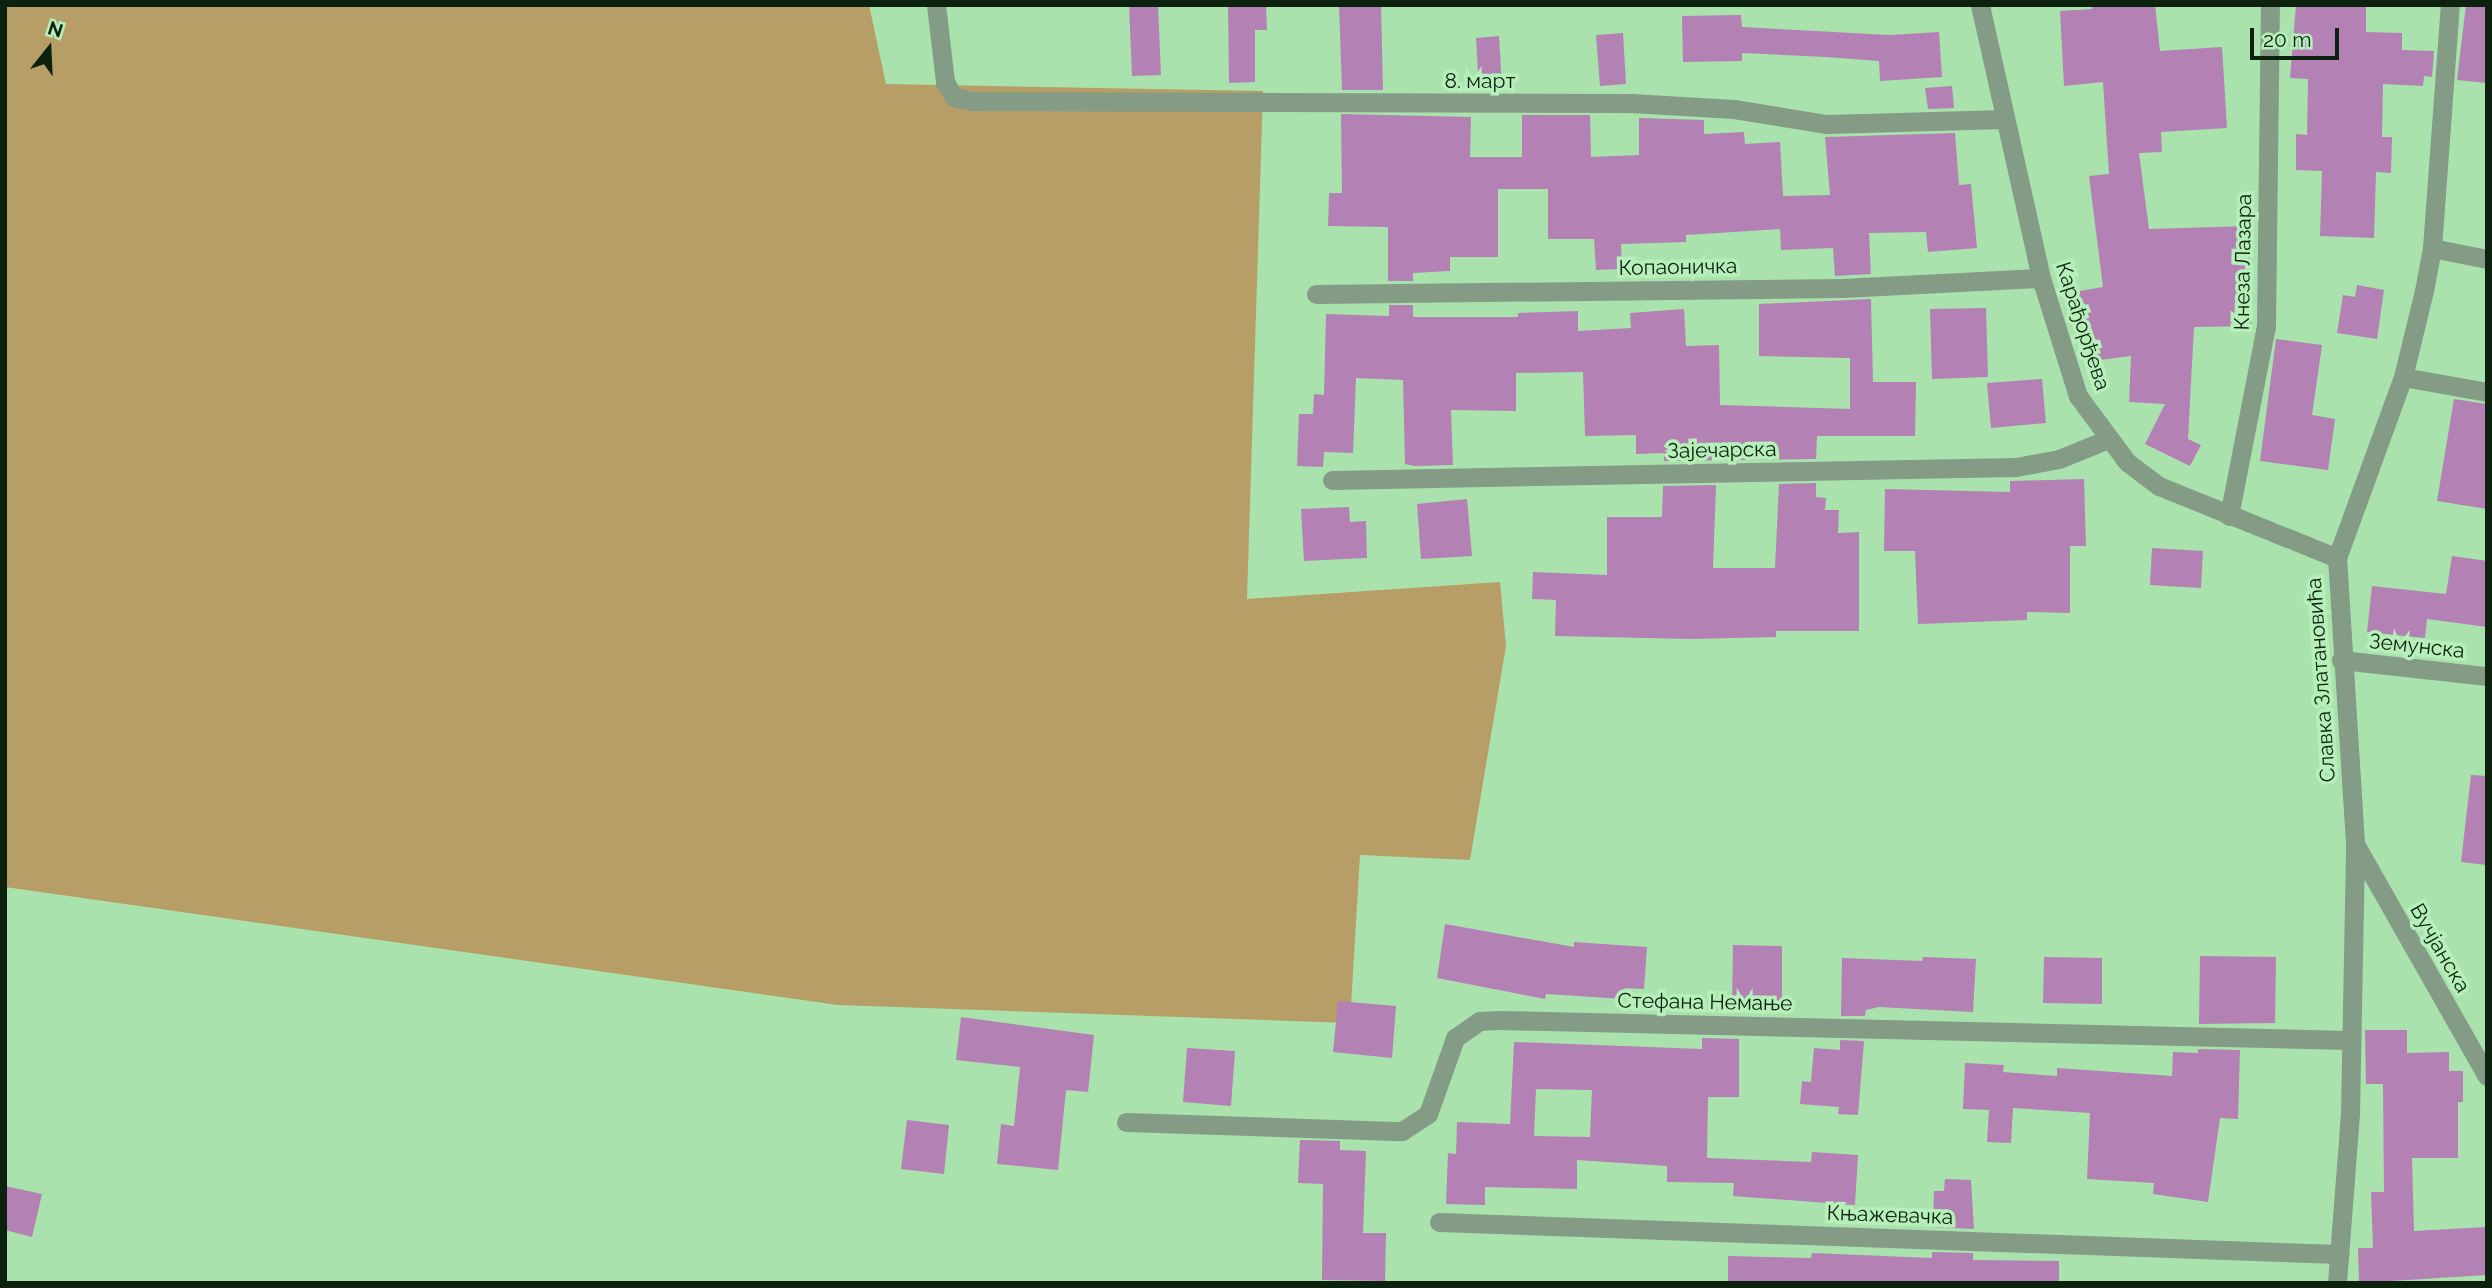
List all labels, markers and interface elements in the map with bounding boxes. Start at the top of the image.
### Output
north arrow [14,14,84,84]
scale bar [2254,14,2343,58]
text: N [45,16,66,42]
text: 20 m [2263,27,2311,52]
street label: 8. март [1445,68,1515,94]
street label: Кнеза Лазара [2229,194,2257,330]
street label: Копаоничка [1618,253,1738,281]
street label: Карађорђева [2050,259,2116,393]
street label: Зајечарска [1667,436,1777,464]
street label: Славка Златановића [2301,577,2341,783]
street label: Земунска [2368,628,2466,664]
street label: Вучјанска [2404,899,2476,997]
street label: Стефана Немање [1617,988,1793,1016]
street label: Књажевачка [1826,1200,1954,1230]

